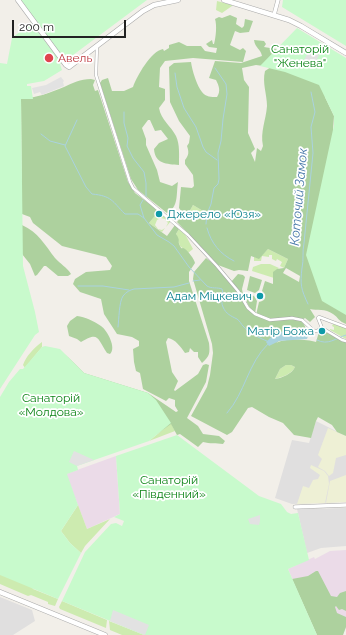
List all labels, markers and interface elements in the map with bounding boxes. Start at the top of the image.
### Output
scale bar [14,12,128,38]
text: 200 m [19,20,54,34]
park label: Санаторій "Женева" [271,42,329,70]
place label: Авель [58,51,92,65]
marker: Авель [43,52,55,64]
water label: Коточий Замок [287,148,311,246]
place label: Джерело «Юзя» [167,207,261,221]
marker: Джерело «Юзя» [154,209,164,219]
place label: Адам Міцкевич [166,289,252,303]
marker: Адам Міцкевич [255,291,265,301]
place label: Матір Божа [247,324,314,338]
marker: Матір Божа [317,326,327,336]
park label: Санаторій «Молдова» [18,391,84,419]
park label: Санаторій «Південний» [132,473,206,501]

